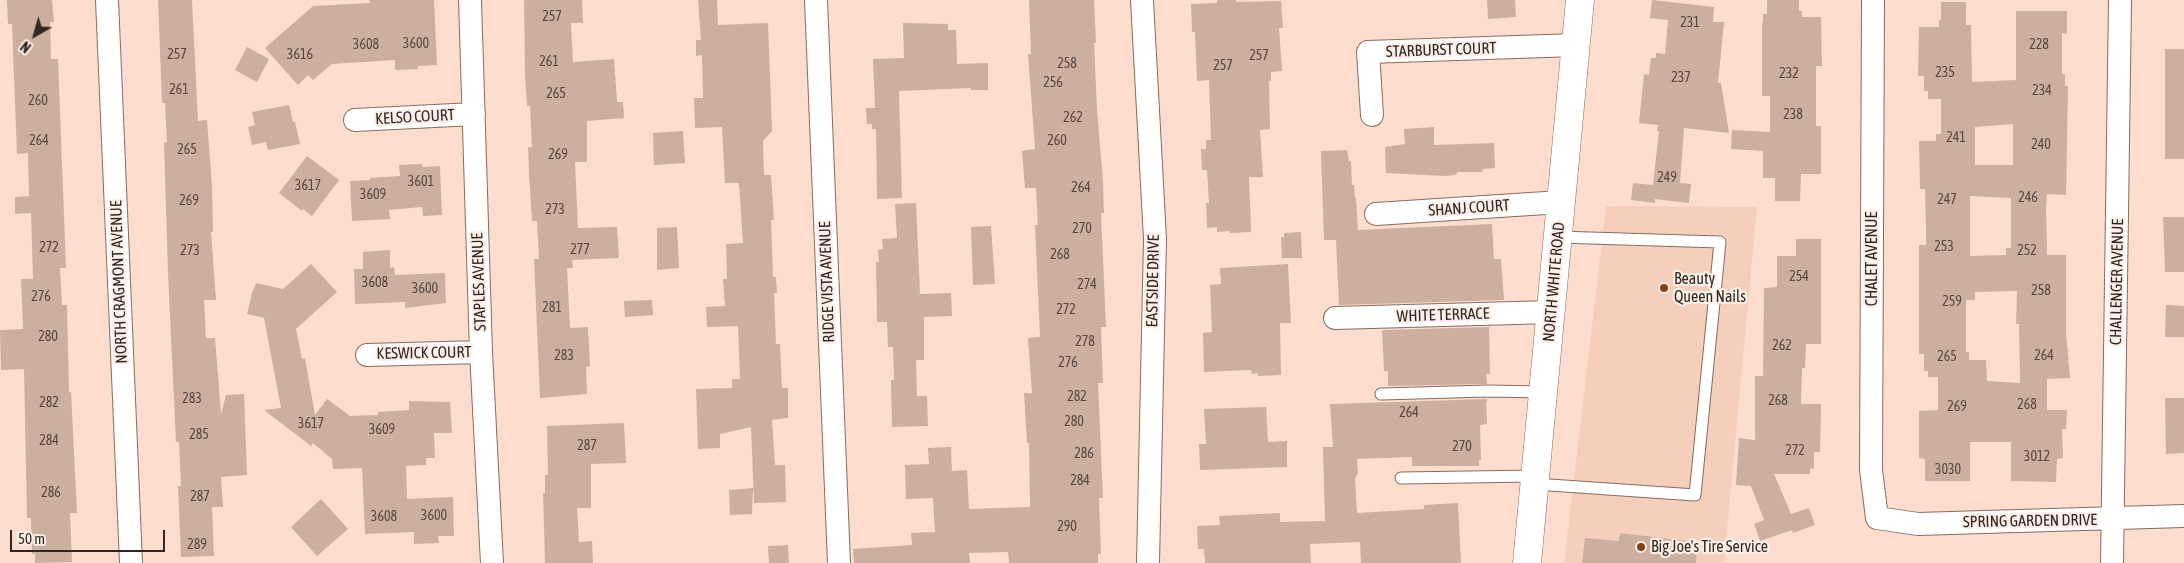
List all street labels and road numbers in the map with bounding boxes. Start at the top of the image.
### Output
street label: STARBURST COURT [1385,38,1497,62]
street label: KELSO COURT [375,105,455,129]
street label: SHANJ COURT [1428,196,1510,220]
street label: NORTH CRAGMONT AVENUE [107,200,131,364]
street label: CHALET AVENUE [1862,212,1882,306]
street label: CHALLENGER AVENUE [2106,219,2128,345]
street label: RIDGE VISTA AVENUE [815,221,839,343]
street label: NORTH WHITE ROAD [1539,221,1569,343]
street label: STAPLES AVENUE [468,232,490,332]
street label: EASTSIDE DRIVE [1143,234,1163,328]
street label: WHITE TERRACE [1396,304,1490,326]
street label: KESWICK COURT [376,343,472,363]
street label: SPRING GARDEN DRIVE [1963,510,2097,532]

